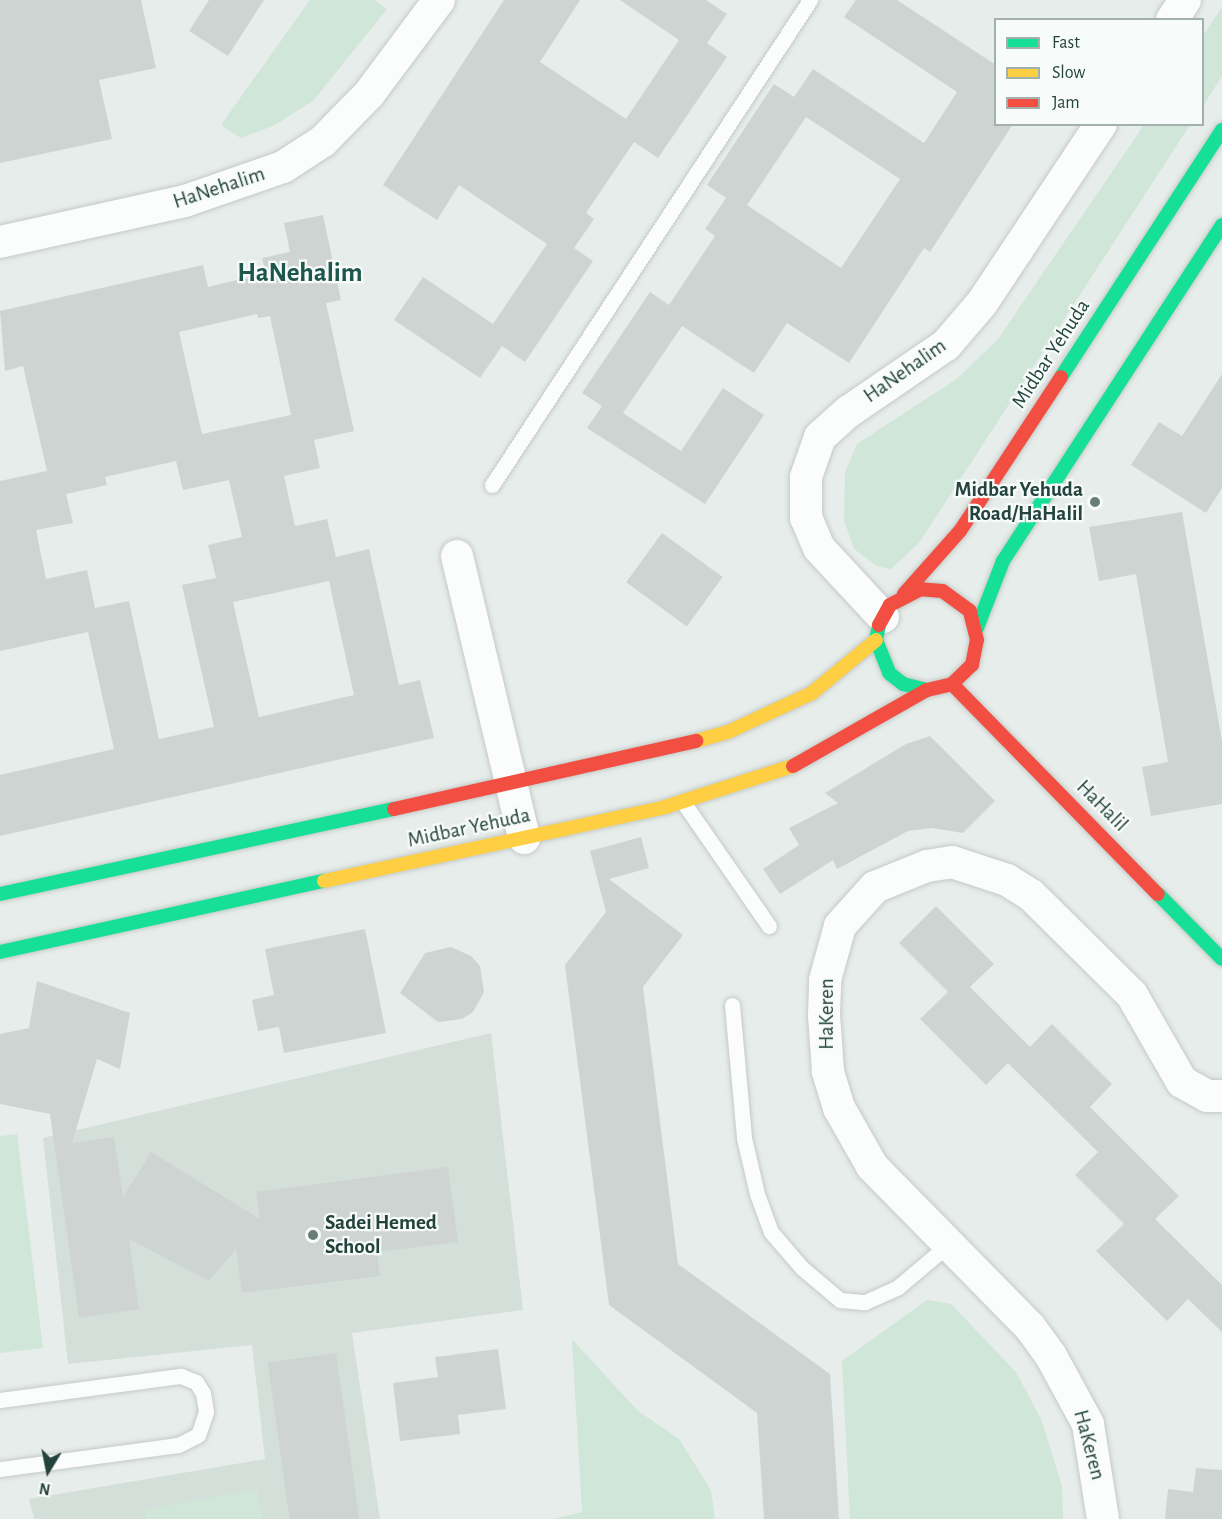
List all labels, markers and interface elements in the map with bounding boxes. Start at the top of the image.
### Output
legend [994,18,1204,126]
text: Fast [1052,34,1080,52]
text: Slow [1052,64,1085,82]
text: Jam [1052,94,1080,112]
street label: HaNehalim [170,161,268,215]
district label: HaNehalim [237,257,363,289]
street label: Midbar Yehuda [1006,295,1096,413]
street label: HaNehalim [859,333,951,409]
place label: Midbar Yehuda Road/HaHalil [955,477,1083,527]
marker: Midbar Yehuda Road/HaHalil [1088,495,1102,509]
street label: HaHalil [1071,775,1133,837]
street label: Midbar Yehuda [405,803,533,853]
street label: HaKeren [814,978,840,1050]
place label: Sadei Hemed School [325,1210,437,1260]
marker: Sadei Hemed School [306,1228,320,1242]
street label: HaKeren [1068,1407,1110,1483]
north arrow [18,1441,78,1501]
text: N [38,1480,52,1498]

